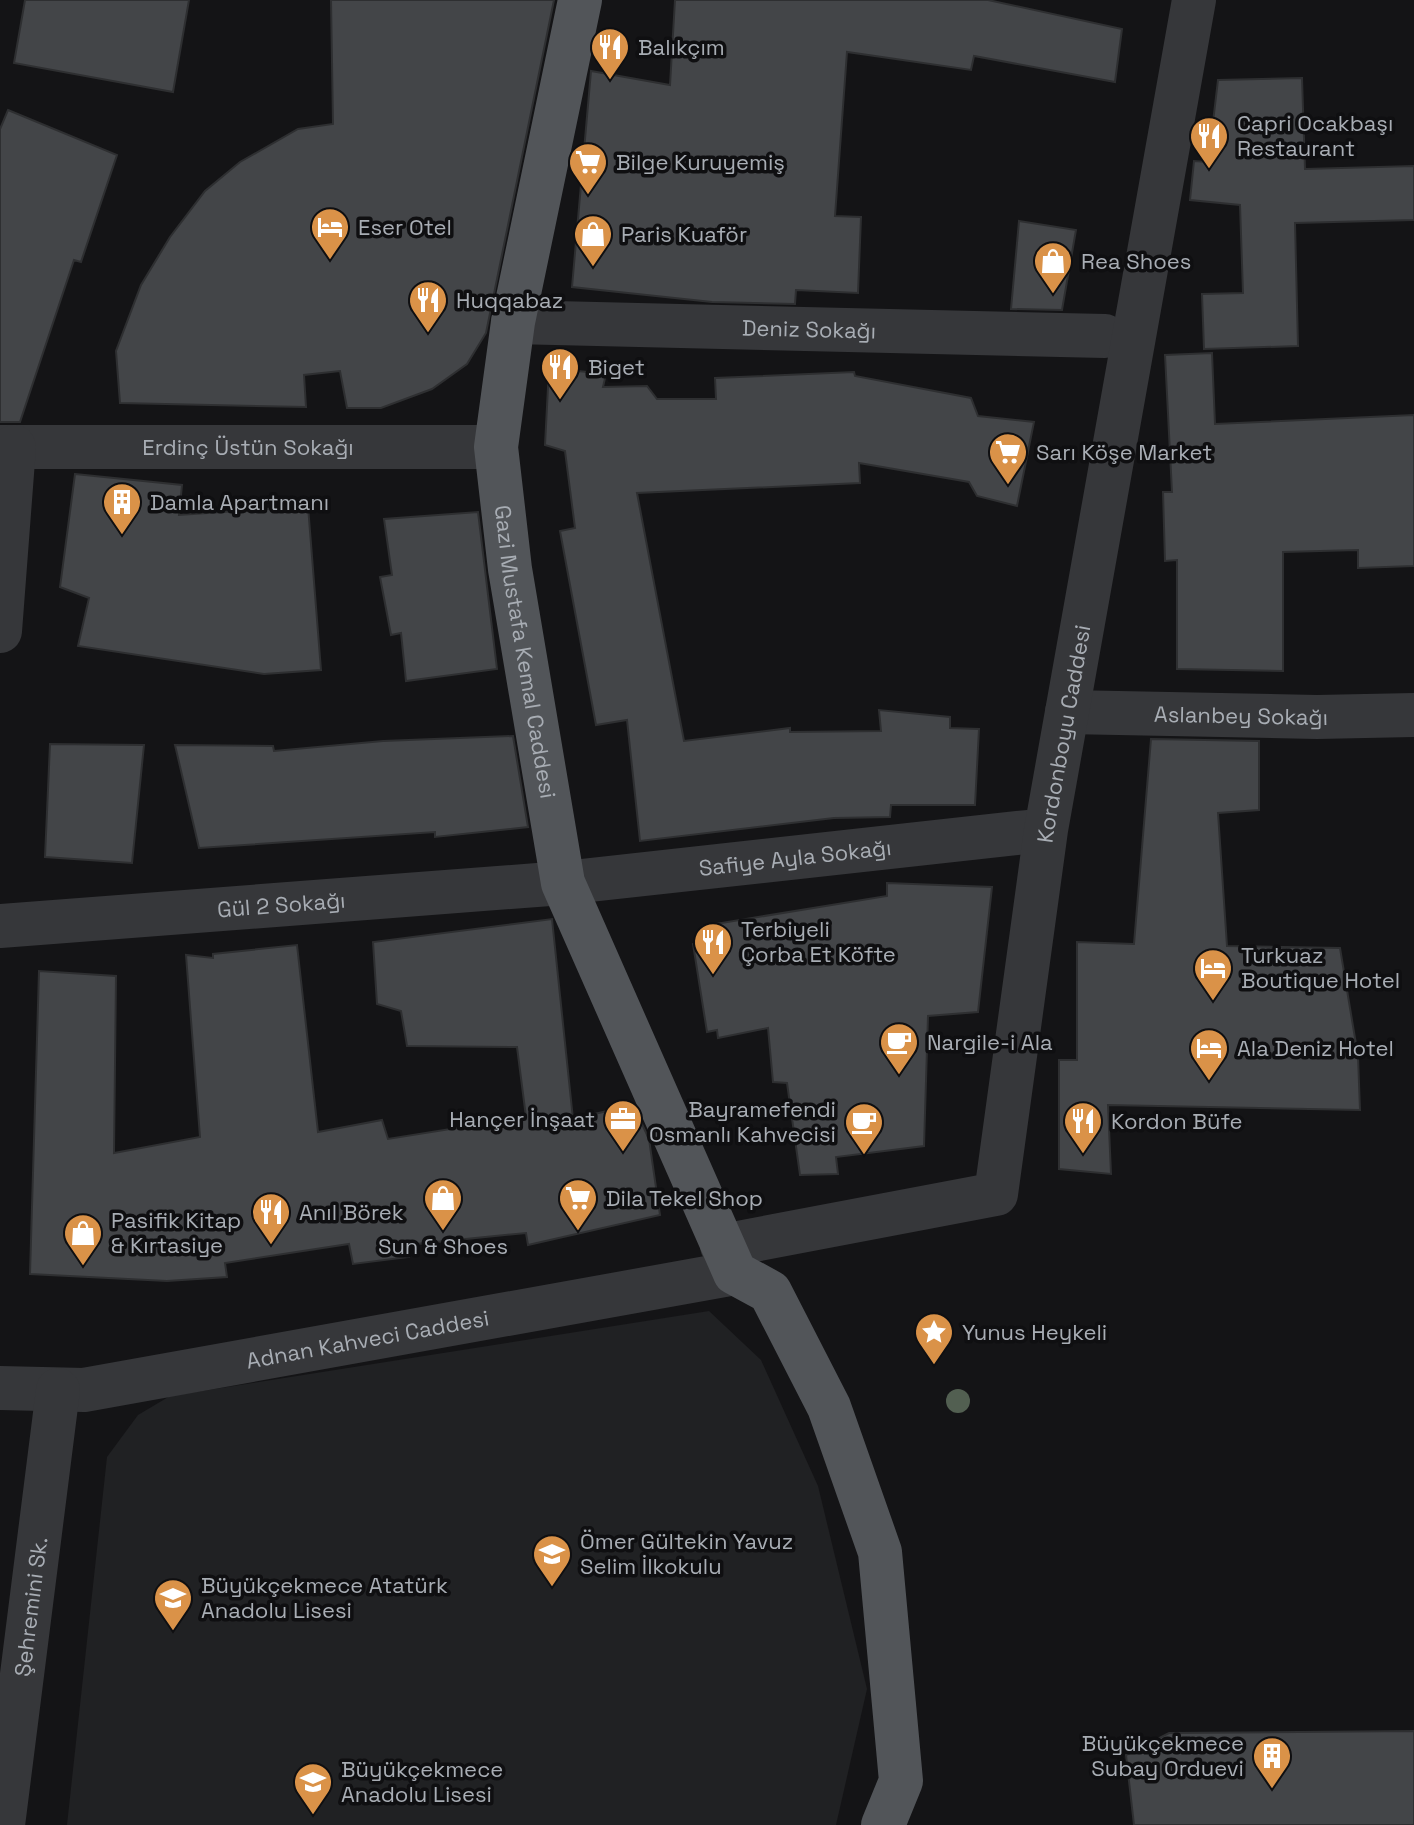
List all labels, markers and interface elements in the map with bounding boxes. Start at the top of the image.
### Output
restaurant icon: Balıkçım [589,26,631,81]
place label: Balıkçım [638,33,725,61]
place label: Capri Ocakbaşı Restaurant [1237,109,1393,162]
restaurant icon: Capri Ocakbaşı Restaurant [1188,115,1230,170]
supermarket icon: Bilge Kuruyemiş [567,141,609,196]
place label: Bilge Kuruyemiş [616,148,785,176]
hotel icon: Eser Otel [309,206,351,261]
place label: Eser Otel [358,213,452,241]
shop icon: Paris Kuaför [572,213,614,268]
place label: Paris Kuaför [621,220,747,248]
shop icon: Rea Shoes [1032,240,1074,295]
place label: Rea Shoes [1081,247,1191,275]
restaurant icon: Huqqabaz [407,279,449,334]
place label: Huqqabaz [456,286,563,314]
street label: Deniz Sokağı [742,313,876,345]
restaurant icon: Biget [539,346,581,401]
place label: Biget [588,353,645,381]
supermarket icon: Sarı Köşe Market [987,431,1029,486]
street label: Erdinç Üstün Sokağı [142,433,354,461]
place label: Sarı Köşe Market [1036,438,1212,466]
building icon: Damla Apartmanı [101,481,143,536]
place label: Damla Apartmanı [150,488,329,516]
street label: Gazi Mustafa Kemal Caddesi [489,504,563,801]
street label: Kordonboyu Caddesi [1030,623,1096,845]
street label: Aslanbey Sokağı [1154,700,1328,731]
street label: Safiye Ayla Sokağı [697,833,893,882]
street label: Gül 2 Sokağı [216,886,346,923]
place label: Terbiyeli Çorba Et Köfte [741,915,896,968]
restaurant icon: Terbiyeli Çorba Et Köfte [692,921,734,976]
place label: Turkuaz Boutique Hotel [1241,941,1400,994]
hotel icon: Turkuaz Boutique Hotel [1192,947,1234,1002]
cafe icon: Nargile-i Ala [878,1021,920,1076]
hotel icon: Ala Deniz Hotel [1188,1027,1230,1082]
place label: Nargile-i Ala [927,1028,1053,1056]
place label: Ala Deniz Hotel [1237,1034,1394,1062]
place label: Bayramefendi Osmanlı Kahvecisi [649,1095,836,1148]
office icon: Hançer İnşaat [602,1098,644,1153]
restaurant icon: Kordon Büfe [1062,1100,1104,1155]
cafe icon: Bayramefendi Osmanlı Kahvecisi [843,1101,885,1156]
place label: Hançer İnşaat [449,1105,595,1133]
place label: Kordon Büfe [1111,1107,1243,1135]
shop icon: Sun & Shoes [422,1177,464,1232]
supermarket icon: Dila Tekel Shop [557,1177,599,1232]
place label: Dila Tekel Shop [606,1184,763,1212]
restaurant icon: Anıl Börek [250,1191,292,1246]
place label: Anıl Börek [299,1198,404,1226]
place label: Pasifik Kitap & Kırtasiye [111,1206,241,1259]
shop icon: Pasifik Kitap & Kırtasiye [62,1212,104,1267]
place label: Sun & Shoes [378,1232,508,1260]
street label: Adnan Kahveci Caddesi [244,1304,491,1375]
place icon: Yunus Heykeli [913,1311,955,1366]
place label: Yunus Heykeli [962,1318,1107,1346]
place label: Ömer Gültekin Yavuz Selim İlkokulu [580,1527,793,1580]
school or university icon: Ömer Gültekin Yavuz Selim İlkokulu [531,1533,573,1588]
street label: Şehremini Sk. [8,1535,53,1678]
place label: Büyükçekmece Atatürk Anadolu Lisesi [201,1571,448,1624]
school or university icon: Büyükçekmece Atatürk Anadolu Lisesi [152,1577,194,1632]
place label: Büyükçekmece Subay Orduevi [1082,1729,1244,1782]
building icon: Büyükçekmece Subay Orduevi [1251,1735,1293,1790]
place label: Büyükçekmece Anadolu Lisesi [341,1755,503,1808]
school or university icon: Büyükçekmece Anadolu Lisesi [292,1761,334,1816]

